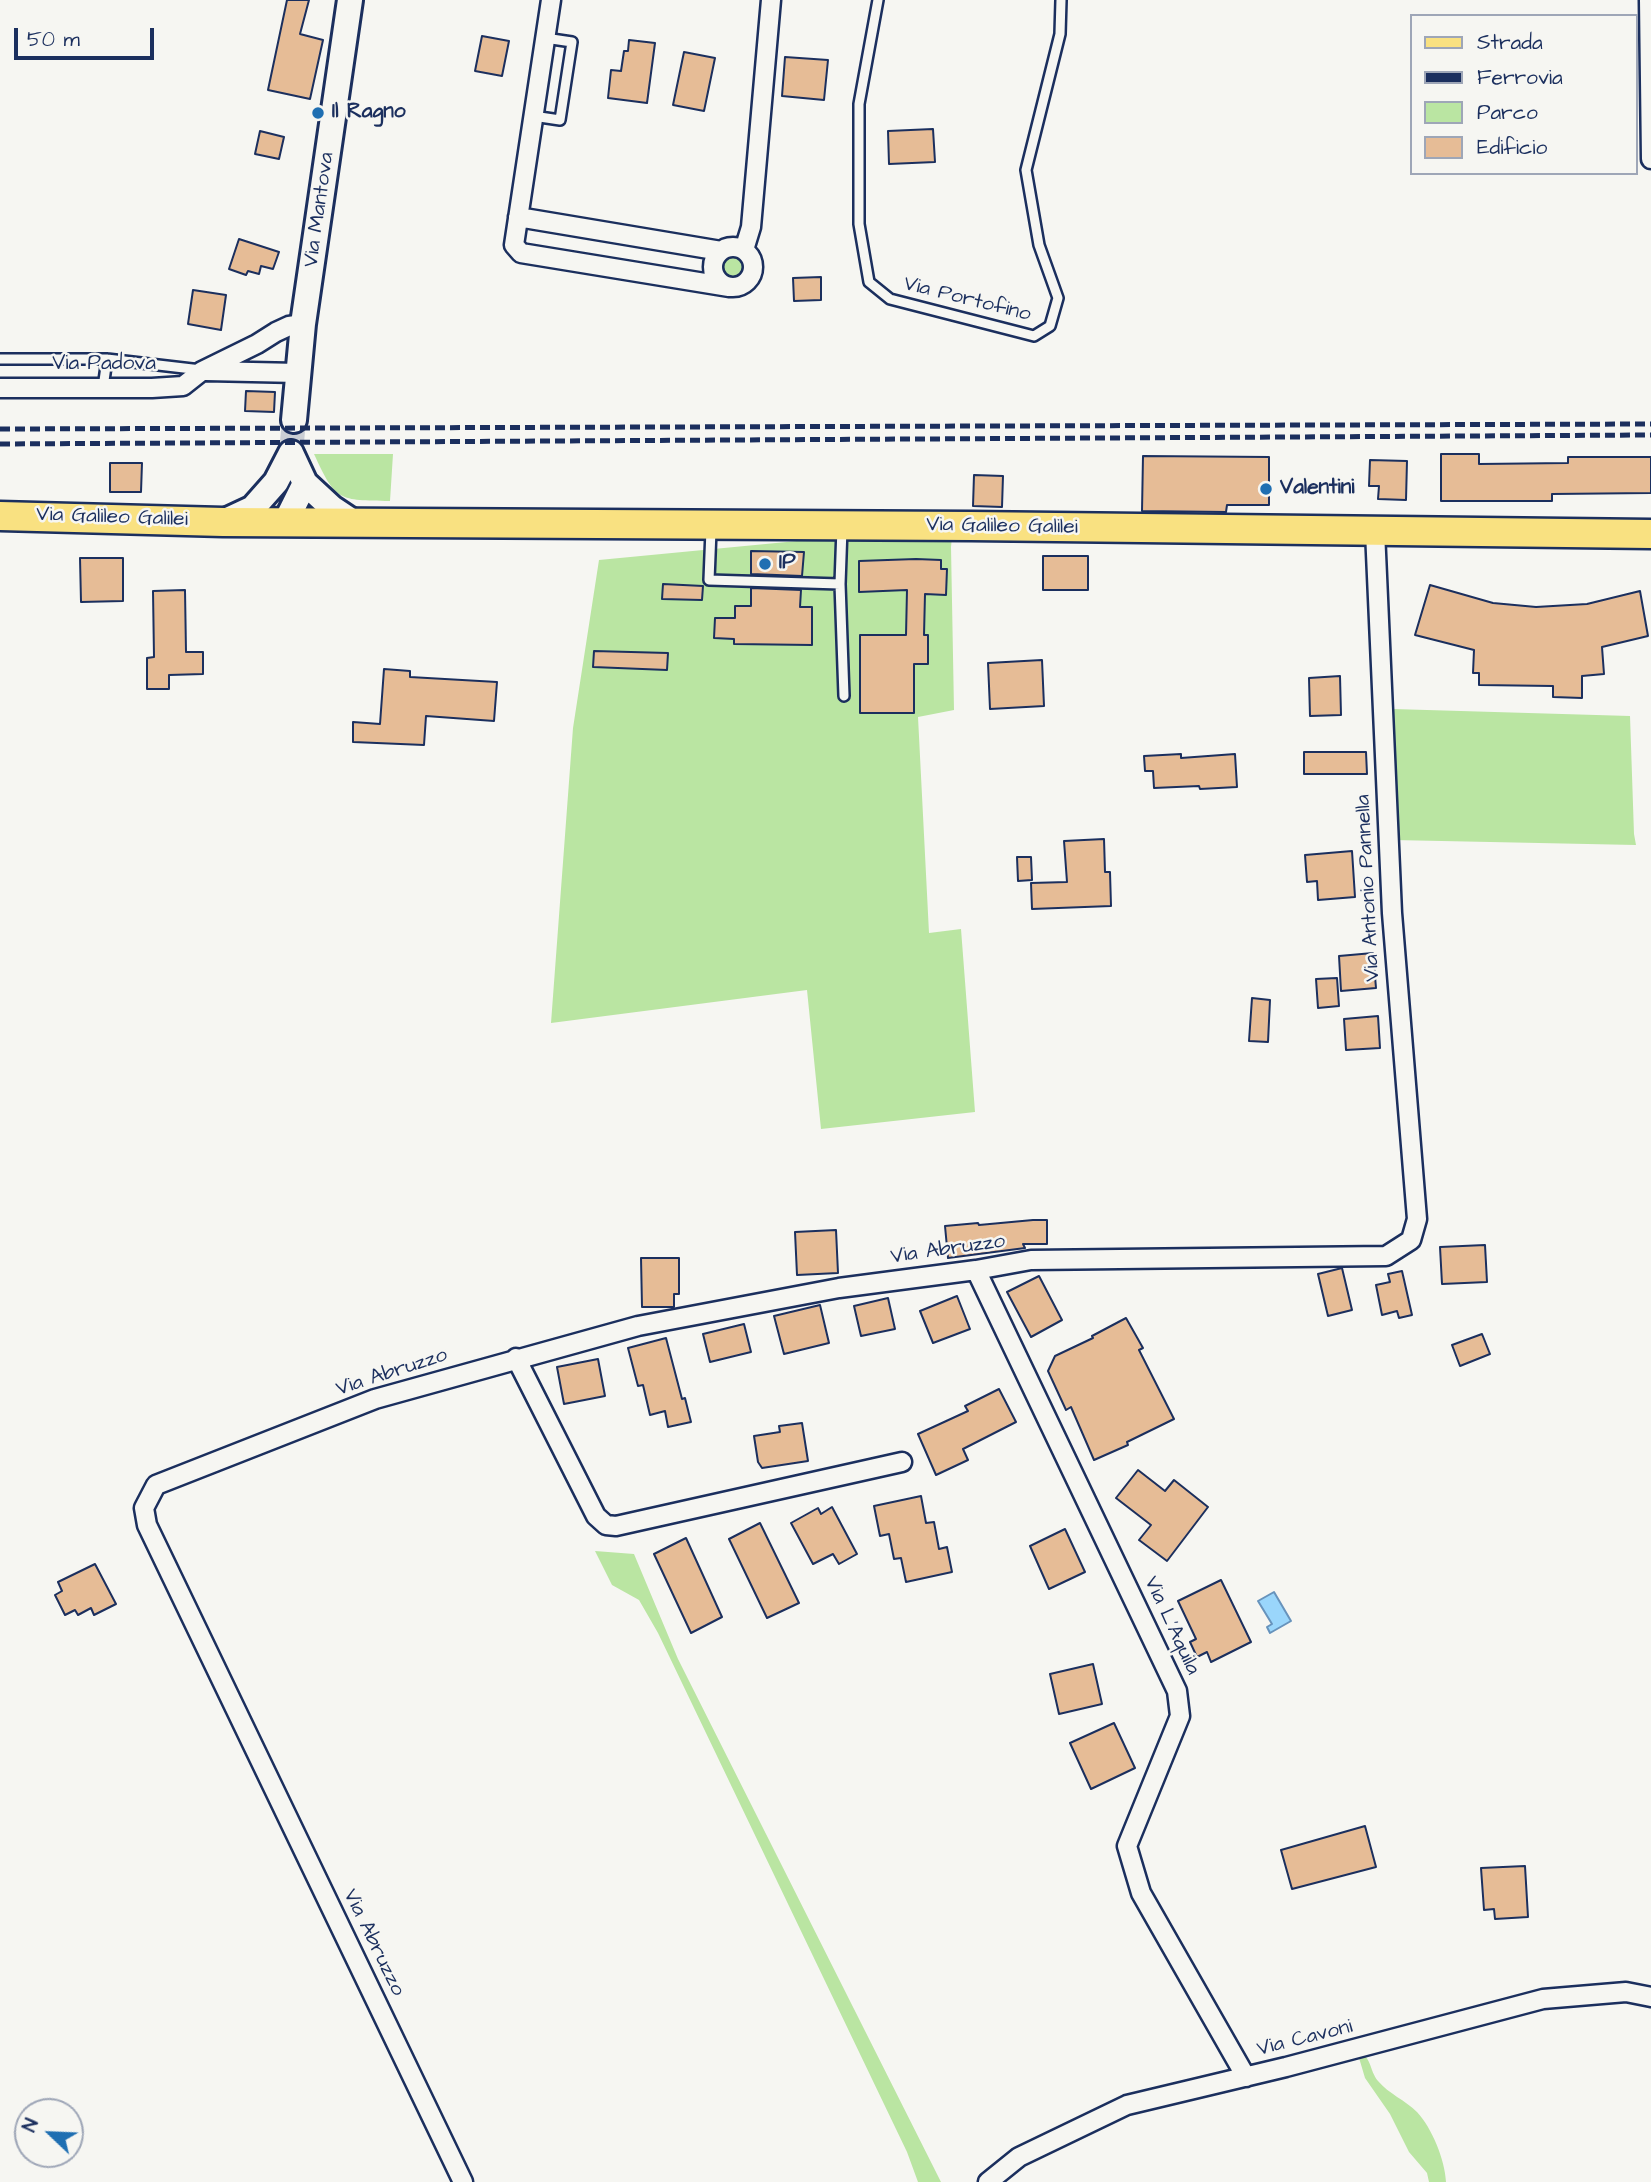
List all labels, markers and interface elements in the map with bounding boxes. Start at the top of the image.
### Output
scale bar [18,14,158,58]
legend [1410,14,1637,175]
text: 50 m [27,25,80,54]
text: Strada [1477,28,1543,57]
text: Ferrovia [1477,63,1563,92]
text: Parco [1477,98,1538,127]
place label: Il Ragno [332,100,406,126]
marker: Il Ragno [310,105,326,121]
text: Edificio [1477,133,1547,162]
street label: Via Mantova [299,151,341,269]
street label: Via Portofino [901,272,1033,328]
street label: Via Padova [52,352,156,378]
place label: Valentini [1280,476,1354,502]
marker: Valentini [1258,481,1274,497]
street label: Via Galileo Galilei [36,503,188,533]
street label: Via Galileo Galilei [926,513,1078,541]
place label: IP [779,551,796,577]
marker: IP [757,556,773,572]
street label: Via Antonio Pannella [1352,794,1386,982]
street label: Via Abruzzo [889,1229,1007,1271]
street label: Via Abruzzo [333,1343,451,1403]
street label: Via L'Aquila [1137,1573,1205,1679]
street label: Via Abruzzo [336,1886,410,2000]
street label: Via Cavoni [1255,2015,1355,2063]
north arrow [14,2098,84,2168]
text: N [16,2115,46,2136]

